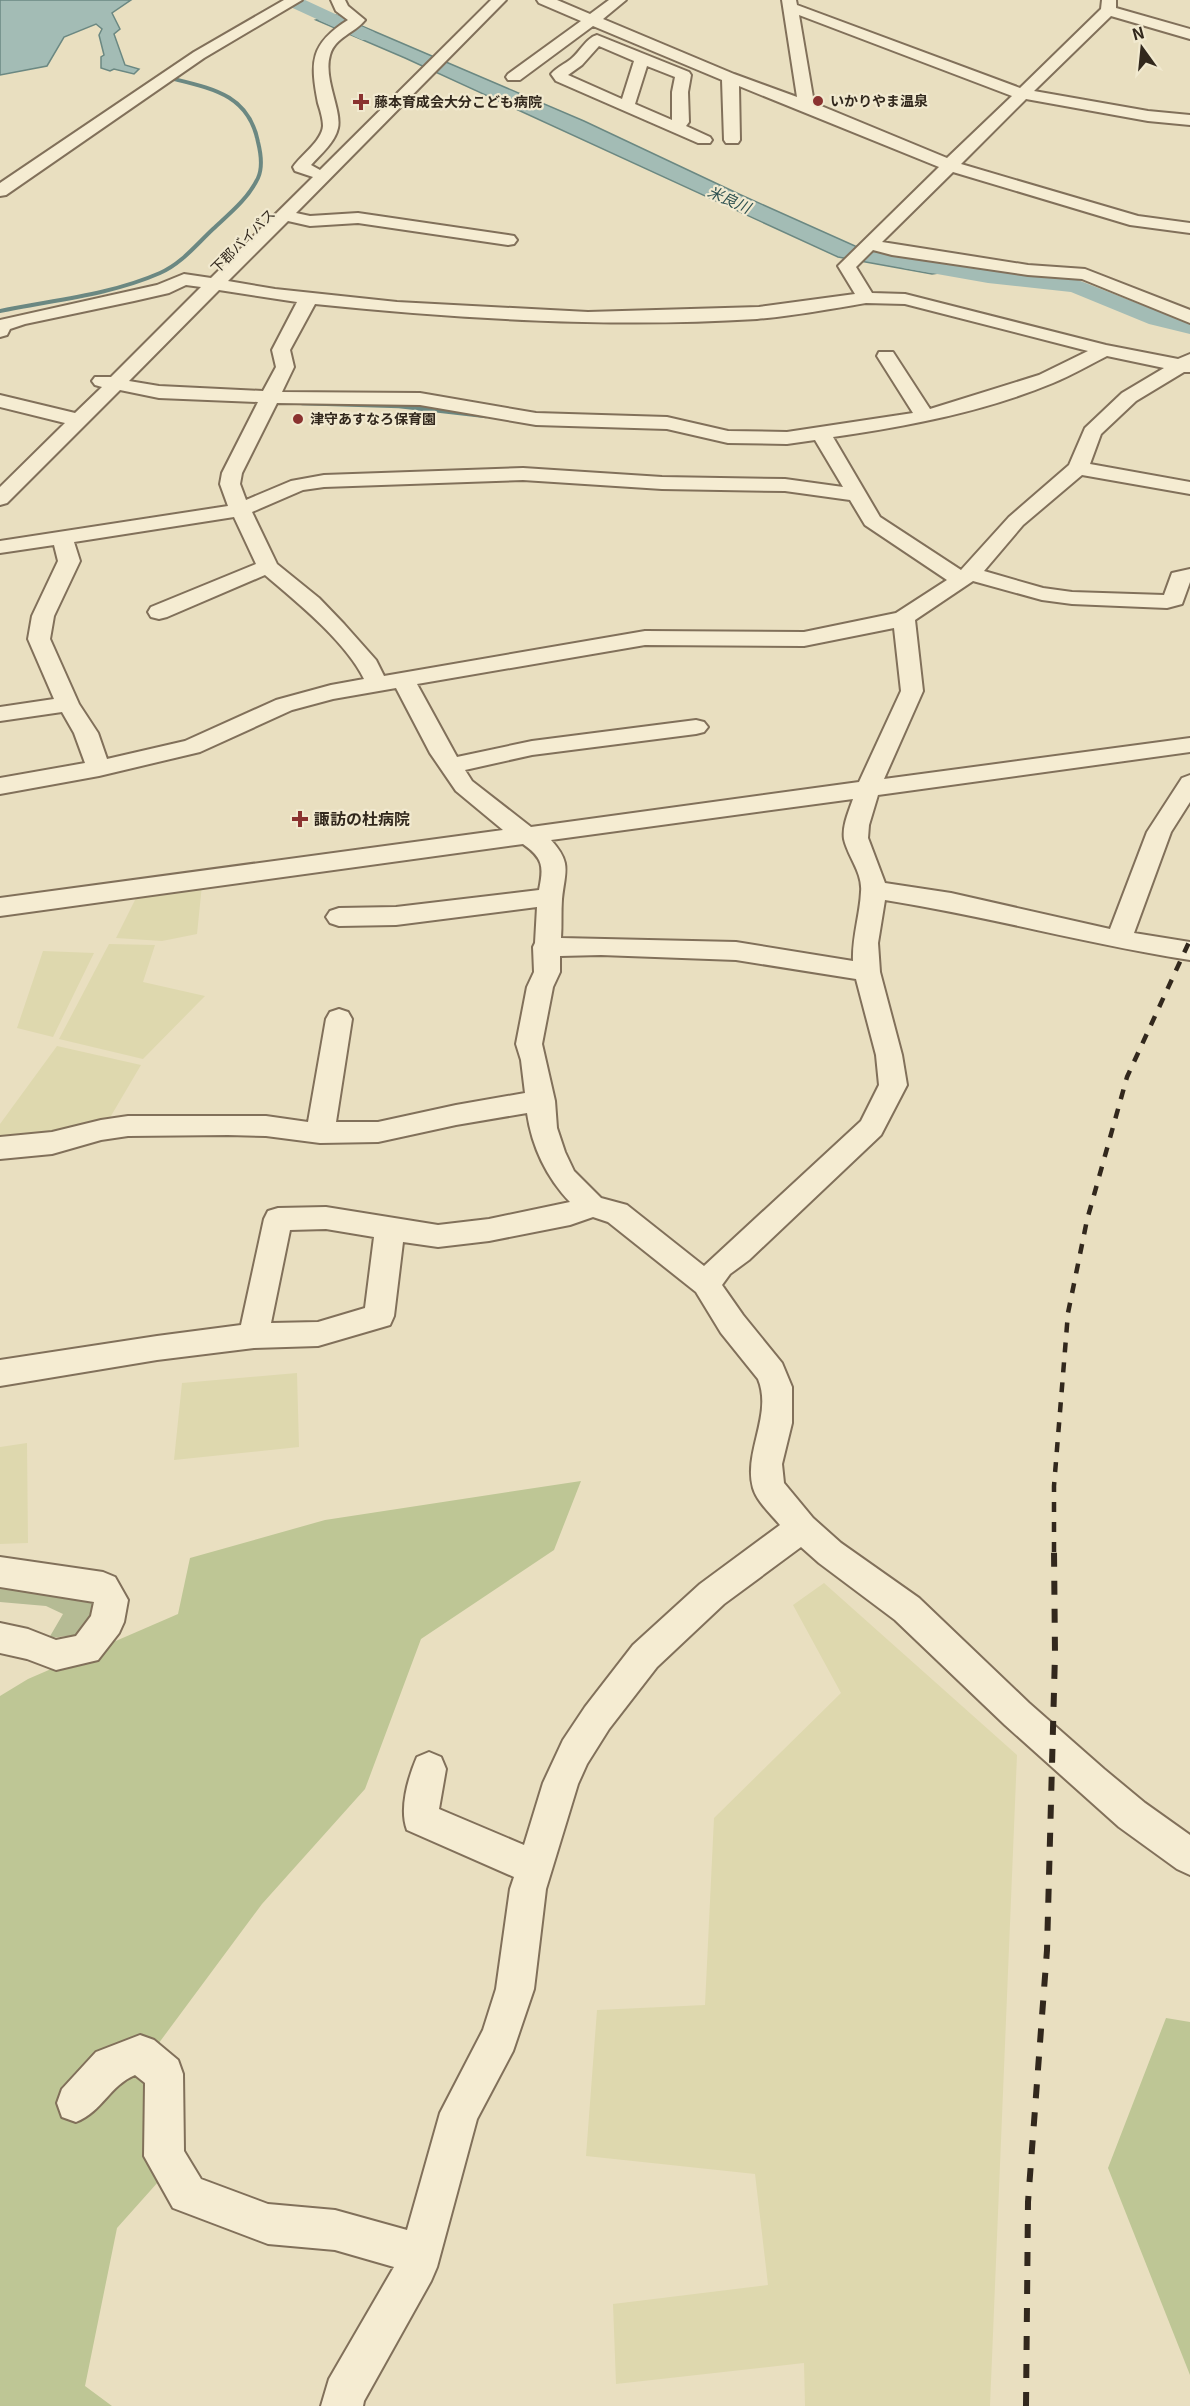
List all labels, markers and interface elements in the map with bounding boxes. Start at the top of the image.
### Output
north arrow [1112,18,1172,78]
text: N [1129,19,1147,46]
place label: いかりやま温泉 [830,90,928,110]
place label: 藤本育成会大分こども病院 [374,91,542,111]
marker: 藤本育成会大分こども病院 [352,93,370,111]
marker: いかりやま温泉 [811,94,825,108]
water label: 米良川 [705,180,756,218]
street label: 下郡バイパス [206,204,279,277]
place label: 津守あすなろ保育園 [310,408,436,428]
marker: 津守あすなろ保育園 [291,412,305,426]
place label: 諏訪の杜病院 [314,806,410,830]
marker: 諏訪の杜病院 [291,810,309,828]

